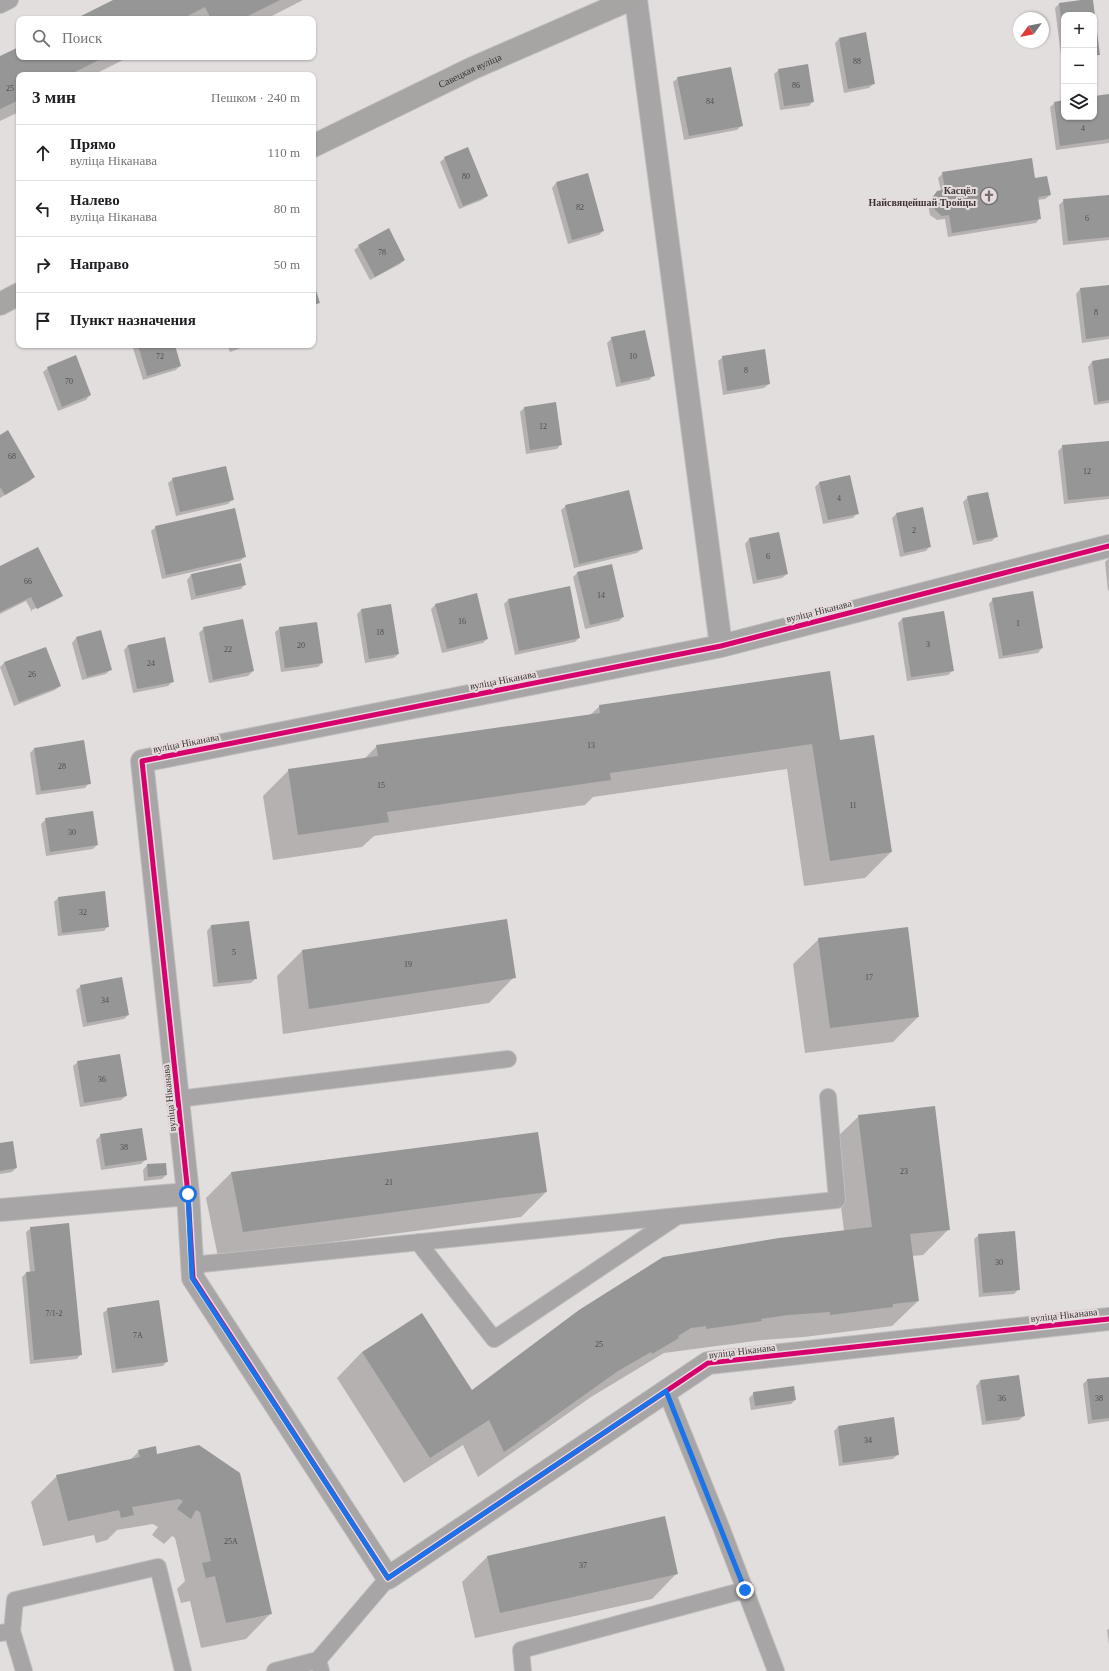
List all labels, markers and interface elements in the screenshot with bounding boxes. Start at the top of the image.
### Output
north arrow [1013,12,1049,48]
map controls [1061,12,1097,120]
button: + [1061,12,1097,48]
search box [16,16,316,60]
icon: search [30,27,52,49]
text: Поиск [62,30,102,46]
button: − [1061,48,1097,84]
street label: Савецкая вуліца [436,51,503,90]
house number: 88 [853,57,861,66]
house number: 86 [792,81,800,90]
house number: 25 [6,84,14,93]
button: layers [1061,84,1097,120]
text: 3 мин [32,88,76,107]
text: Пешком · 240 m [211,90,300,105]
house number: 84 [706,97,714,106]
house number: 4 [1081,124,1085,133]
text: Прямо [70,136,116,152]
icon: ahead [32,142,54,164]
text: 110 m [268,145,300,160]
text: вуліца Ніканава [70,153,157,168]
house number: 80 [462,172,470,181]
place label: Касцёл Найсвяцейшай Тройцы [868,185,976,208]
church icon: Касцёл Найсвяцейшай Тройцы [979,186,999,206]
text: Налево [70,192,120,208]
icon: left [32,198,54,220]
text: 80 m [274,201,300,216]
house number: 82 [576,203,584,212]
text: вуліца Ніканава [70,209,157,224]
house number: 6 [1085,214,1089,223]
house number: 78 [378,248,386,257]
icon: right [32,254,54,276]
text: Направо [70,256,129,272]
text: 50 m [274,257,300,272]
house number: 8 [1094,308,1098,317]
icon: arrive [32,310,54,332]
text: Пункт назначения [70,312,196,328]
house number: 72 [156,352,164,361]
house number: 10 [629,352,637,361]
house number: 8 [744,366,748,375]
house number: 70 [65,377,73,386]
house number: 12 [539,422,547,431]
house number: 68 [8,452,16,461]
house number: 12 [1083,467,1091,476]
house number: 4 [837,494,841,503]
house number: 2 [912,526,916,535]
house number: 6 [766,552,770,561]
house number: 66 [24,577,32,586]
house number: 14 [597,591,605,600]
street label: вуліца Ніканава [785,597,853,624]
house number: 16 [458,617,466,626]
house number: 1 [1016,619,1020,628]
house number: 18 [376,628,384,637]
house number: 3 [926,640,930,649]
house number: 20 [297,641,305,650]
house number: 22 [224,645,232,654]
house number: 24 [147,659,155,668]
street label: вуліца Ніканава [469,668,537,692]
house number: 26 [28,670,36,679]
street label: вуліца Ніканава [152,731,220,755]
house number: 13 [587,741,595,750]
house number: 28 [58,762,66,771]
house number: 15 [377,781,385,790]
house number: 11 [849,801,857,810]
house number: 30 [68,828,76,837]
house number: 32 [79,908,87,917]
house number: 5 [232,948,236,957]
house number: 19 [404,960,412,969]
house number: 17 [865,973,873,982]
house number: 34 [101,996,109,1005]
street label: вуліца Ніканава [160,1064,178,1132]
house number: 36 [98,1075,106,1084]
house number: 38 [120,1143,128,1152]
house number: 23 [900,1167,908,1176]
house number: 21 [385,1178,393,1187]
route start [179,1185,197,1203]
house number: 30 [995,1258,1003,1267]
street label: вуліца Ніканава [1030,1306,1098,1324]
house number: 7/1-2 [46,1309,62,1318]
house number: 7А [133,1331,143,1340]
house number: 25 [595,1340,603,1349]
street label: вуліца Ніканава [708,1341,776,1361]
house number: 36 [998,1394,1006,1403]
house number: 38 [1095,1394,1103,1403]
house number: 34 [864,1436,872,1445]
house number: 25А [224,1537,238,1546]
house number: 37 [579,1561,587,1570]
route end [736,1581,754,1599]

